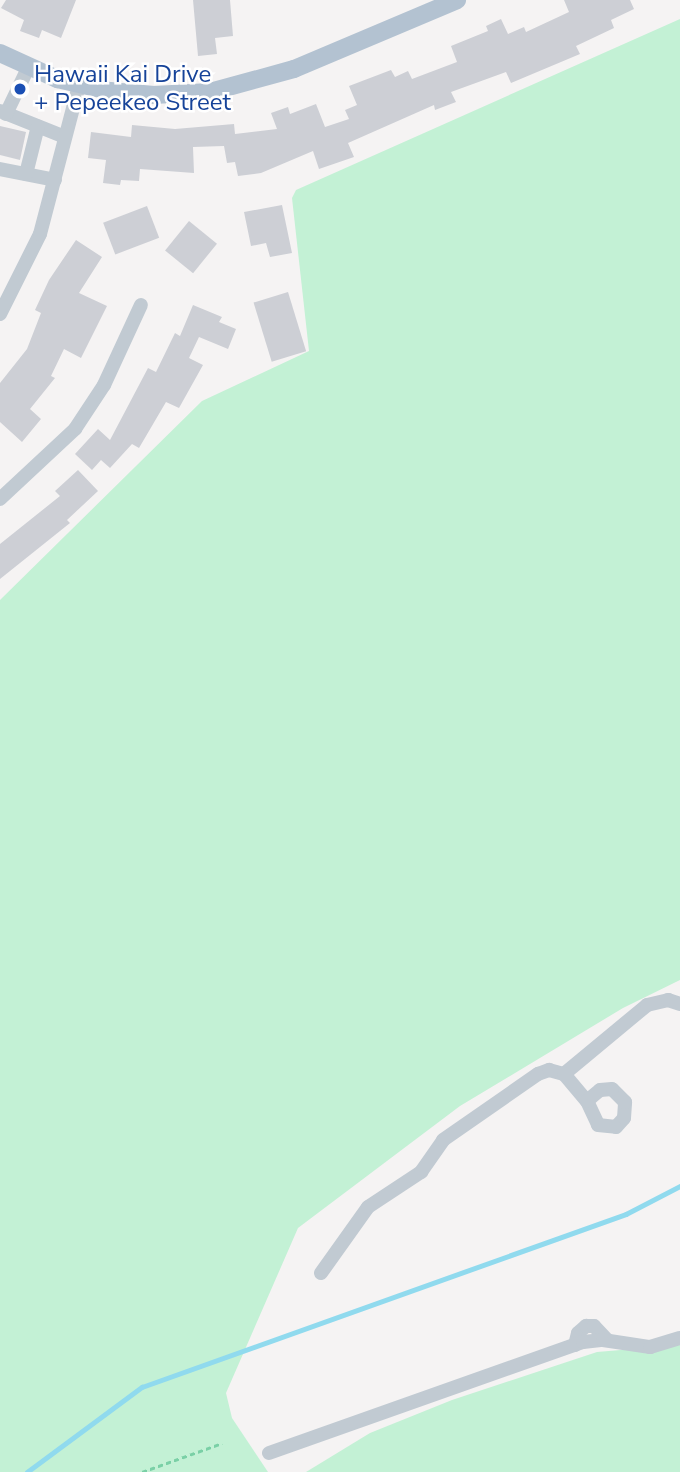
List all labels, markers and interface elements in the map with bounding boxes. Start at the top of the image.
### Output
place label: Hawaii Kai Drive + Pepeekeo Street [34,61,231,117]
marker: Hawaii Kai Drive + Pepeekeo Street [12,81,28,97]

